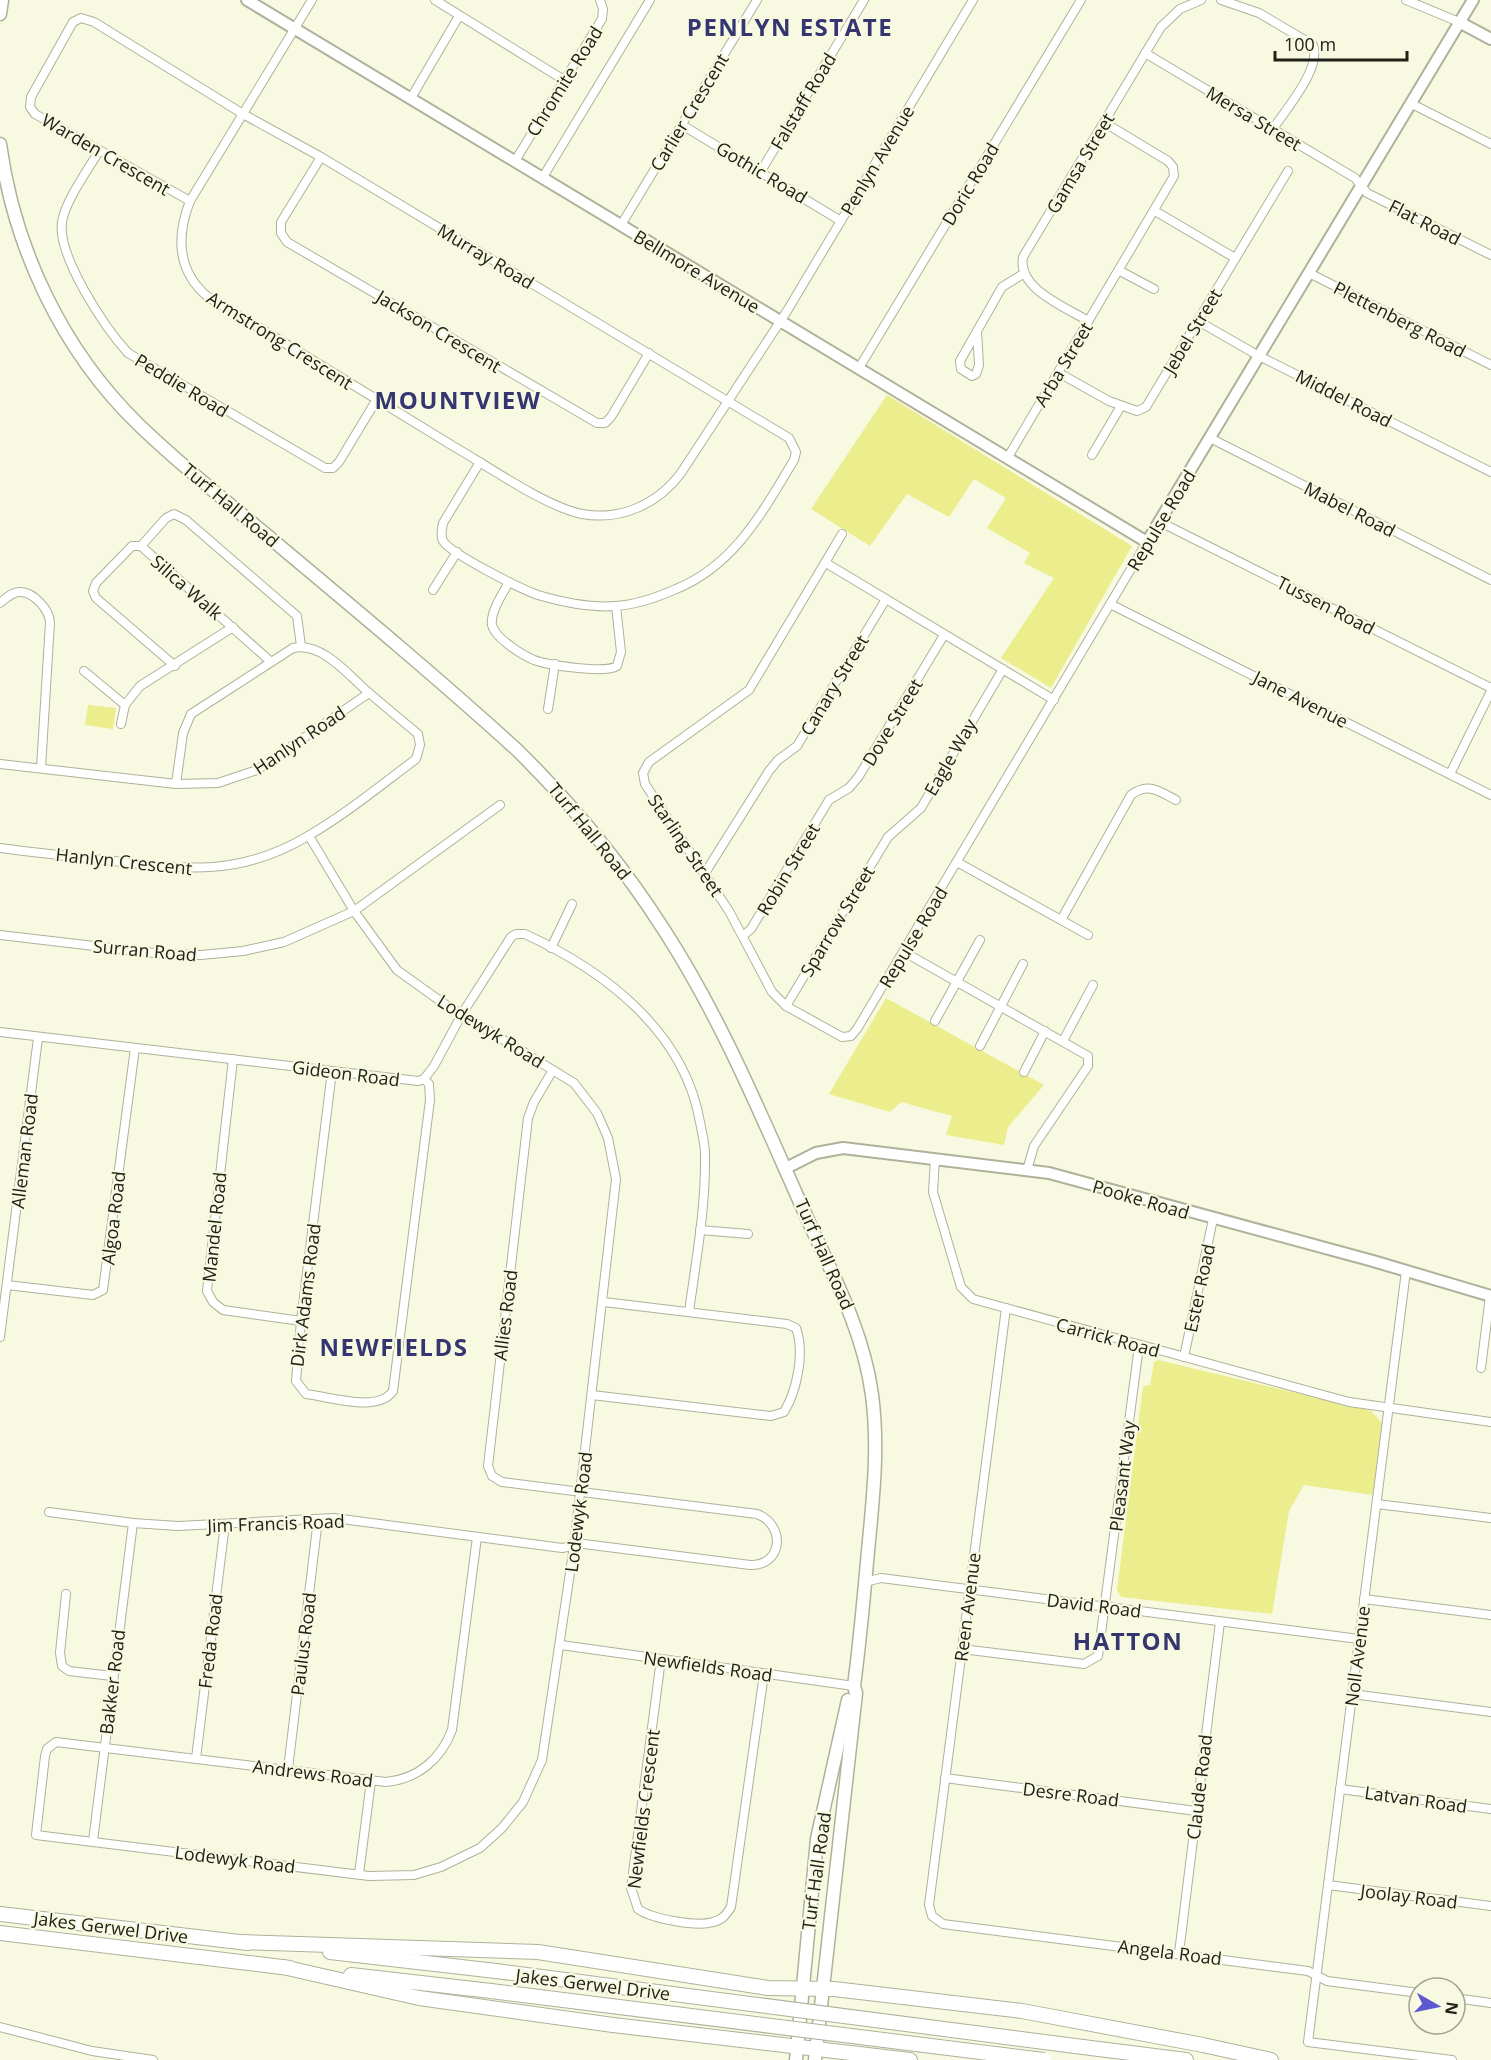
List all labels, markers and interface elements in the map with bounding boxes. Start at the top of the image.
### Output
district label: PENLYN ESTATE [687,10,893,43]
street label: Chromite Road [520,21,608,141]
scale bar [1275,24,1407,62]
text: 100 m [1284,32,1336,56]
street label: Falstaff Road [765,48,841,154]
street label: Carlier Crescent [644,49,734,175]
street label: Mersa Street [1202,80,1306,156]
street label: Penlyn Avenue [835,101,919,219]
street label: Warden Crescent [37,108,175,200]
street label: Gamsa Street [1041,108,1119,218]
street label: Gothic Road [712,135,812,209]
street label: Doric Road [936,138,1004,230]
street label: Flat Road [1385,194,1465,250]
street label: Murray Road [433,218,539,294]
street label: Bellmore Avenue [629,224,765,318]
street label: Plettenberg Road [1330,275,1470,363]
street label: Jackson Crescent [370,283,506,378]
street label: Jebel Street [1156,284,1227,380]
street label: Armstrong Crescent [203,285,357,395]
street label: Arba Street [1028,317,1098,411]
street label: Peddie Road [131,348,233,422]
street label: Middel Road [1292,363,1396,433]
district label: MOUNTVIEW [375,383,541,416]
street label: Turf Hall Road [178,458,284,552]
street label: Repulse Road [1121,465,1201,575]
street label: Mabel Road [1300,476,1400,542]
street label: Silica Walk [146,549,228,625]
street label: Tussen Road [1273,570,1379,640]
street label: Canary Street [794,630,874,740]
street label: Jane Avenue [1248,664,1352,733]
street label: Dove Street [856,674,928,770]
street label: Hanlyn Road [248,700,350,780]
street label: Eagle Way [918,713,982,800]
street label: Turf Hall Road [543,777,637,885]
street label: Starling Street [643,789,729,901]
street label: Robin Street [751,818,825,920]
street label: Hanlyn Crescent [55,842,193,880]
street label: Sparrow Street [794,861,880,981]
street label: Repulse Road [873,882,953,992]
street label: Surran Road [92,934,198,966]
street label: Lodewyk Road [433,989,549,1073]
street label: Gideon Road [291,1054,401,1092]
street label: Alleman Road [5,1092,43,1210]
street label: Algoa Road [95,1170,131,1266]
street label: Mandel Road [196,1171,232,1283]
street label: Pooke Road [1090,1174,1192,1224]
street label: Turf Hall Road [790,1195,860,1313]
street label: Dirk Adams Road [284,1222,326,1368]
street label: Ester Road [1178,1241,1220,1335]
street label: Allies Road [488,1268,522,1362]
street label: Carrick Road [1054,1312,1162,1362]
district label: NEWFIELDS [320,1330,468,1363]
street label: Pleasant Way [1103,1418,1141,1533]
street label: Lodewyk Road [559,1450,597,1574]
street label: Jim Francis Road [205,1509,345,1537]
street label: Reen Avenue [948,1551,986,1663]
street label: David Road [1045,1587,1143,1623]
street label: Paulus Road [285,1591,321,1697]
street label: Freda Road [192,1592,228,1690]
street label: Noll Avenue [1339,1605,1375,1707]
district label: HATTON [1073,1624,1183,1657]
street label: Bakker Road [94,1628,130,1736]
street label: Newfields Road [642,1645,774,1687]
street label: Newfields Crescent [621,1728,665,1890]
street label: Claude Road [1181,1733,1217,1841]
street label: Andrews Road [251,1754,375,1792]
street label: Desre Road [1021,1776,1121,1812]
street label: Latvan Road [1363,1780,1469,1818]
street label: Turf Hall Road [796,1810,836,1932]
street label: Lodewyk Road [173,1840,297,1878]
street label: Joolay Road [1357,1878,1459,1914]
street label: Jakes Gerwel Drive [30,1905,190,1948]
street label: Angela Road [1117,1934,1223,1970]
street label: Jakes Gerwel Drive [512,1962,672,2005]
north arrow [1407,1976,1467,2036]
text: N [1440,2000,1464,2016]

